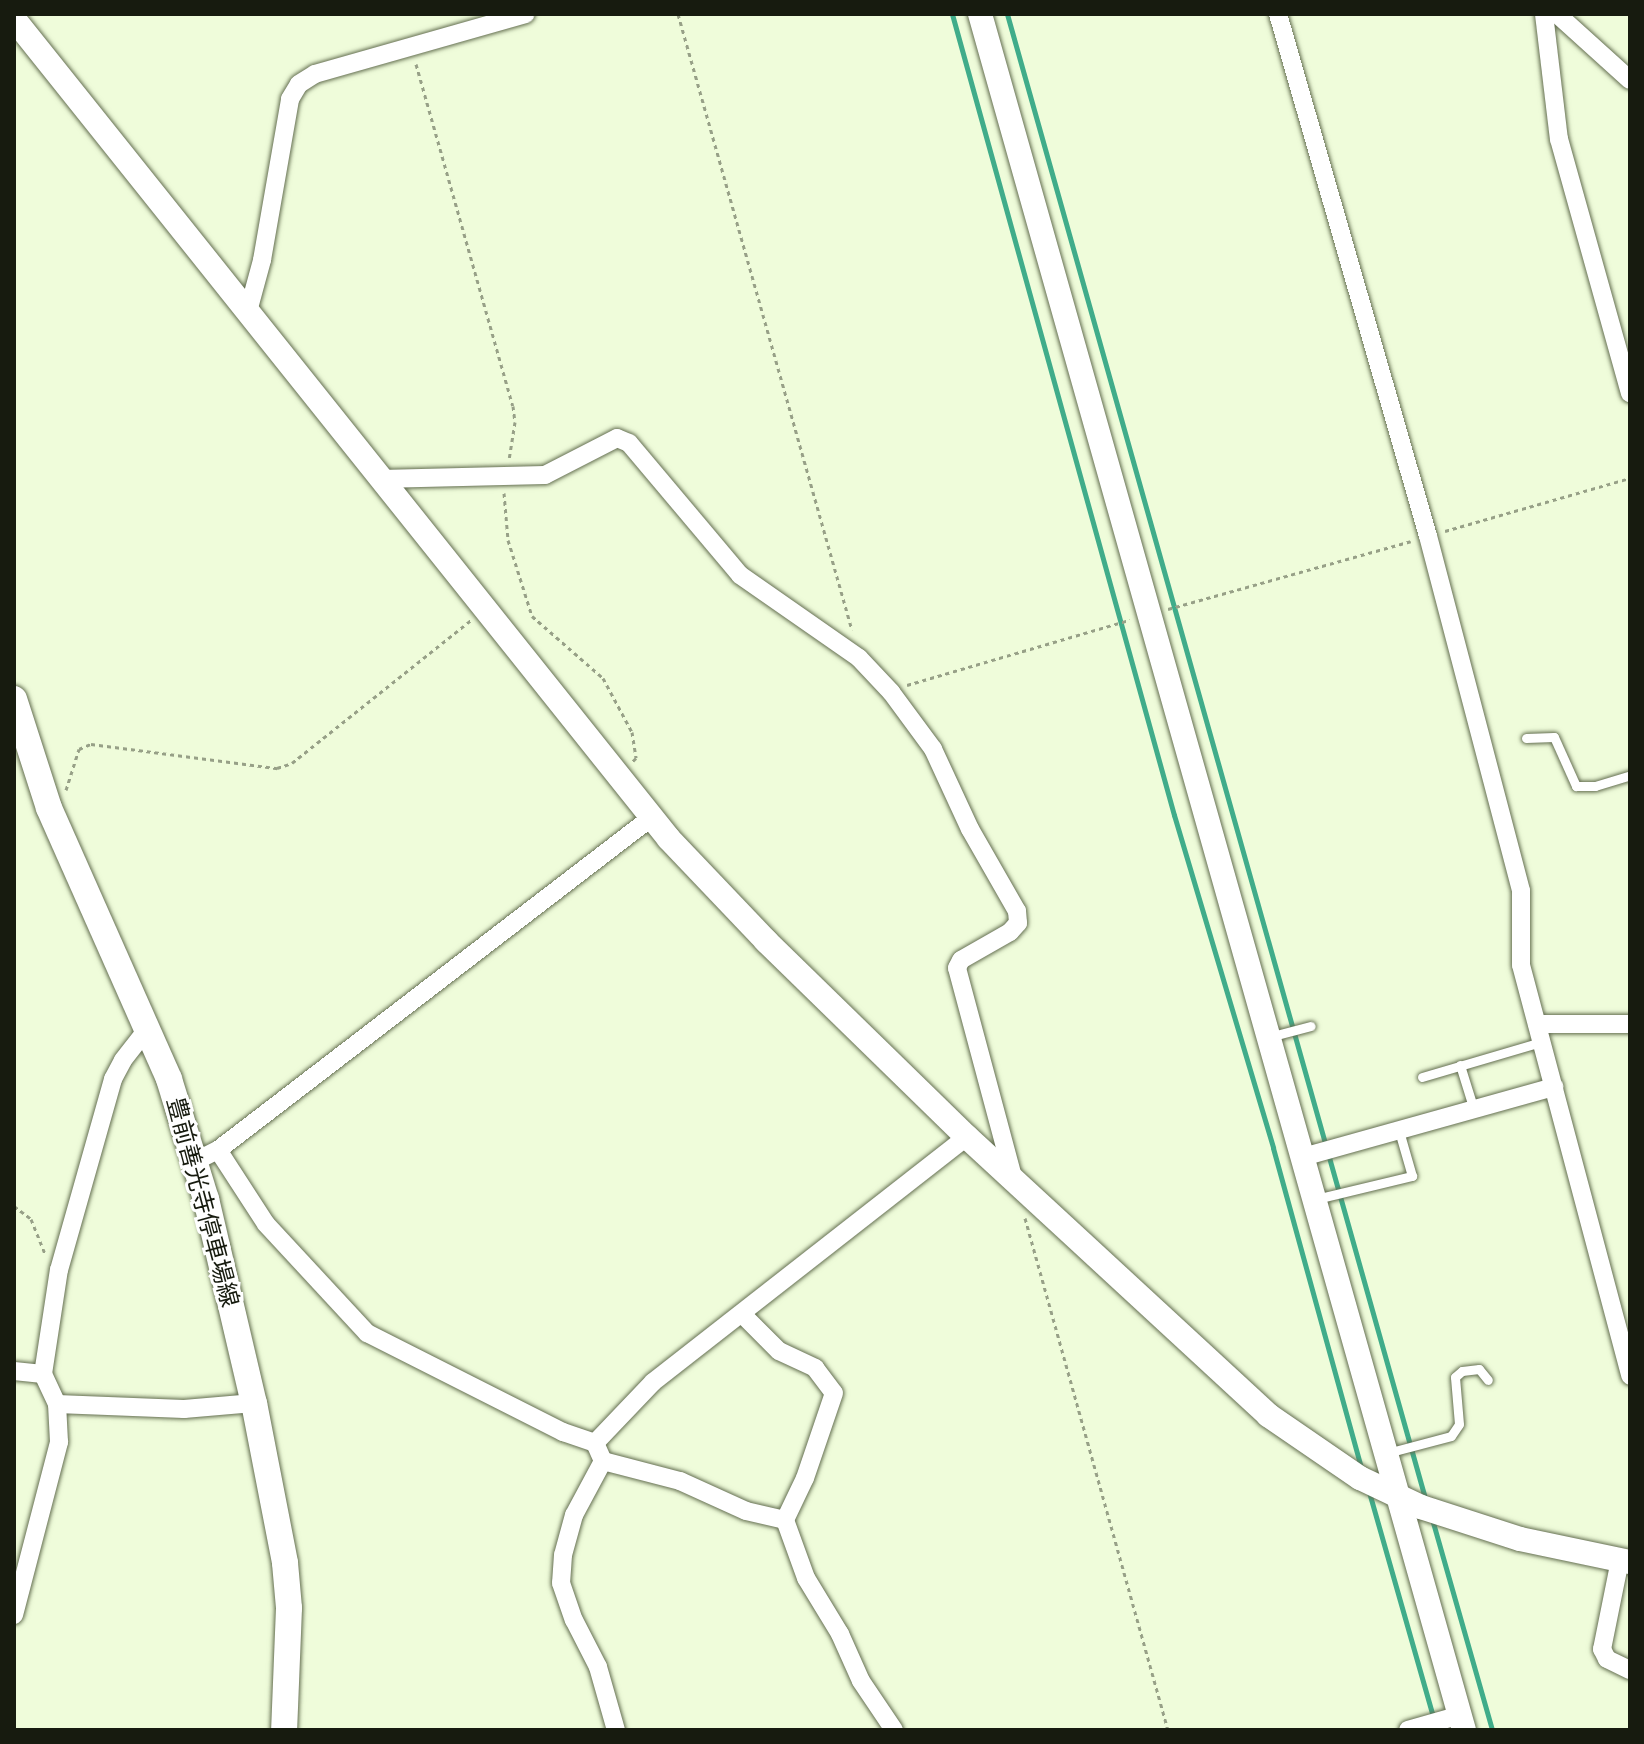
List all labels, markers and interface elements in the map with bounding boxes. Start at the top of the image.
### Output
street label: 豊前善光寺停車場線 [161,1094,245,1310]

